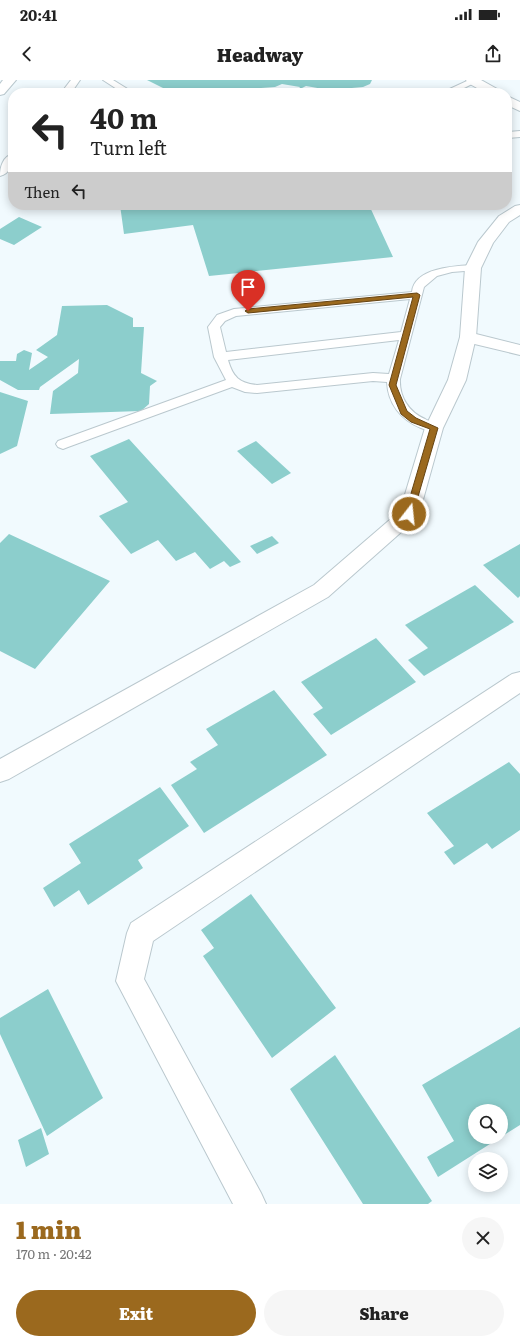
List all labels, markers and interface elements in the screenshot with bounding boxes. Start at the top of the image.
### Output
text: 20:41 [20,3,57,26]
text: Headway [217,41,303,68]
icon: back [16,43,38,65]
icon: share [482,43,504,65]
text: 40 m [90,96,158,138]
icon: left [24,104,76,156]
text: Turn left [90,134,167,161]
text: Then [24,180,60,203]
icon: left [68,180,90,202]
pin [231,270,265,311]
icon: arrive [237,276,259,298]
position arrow [388,493,430,535]
map controls [468,1104,508,1192]
button: search [468,1104,508,1144]
button: layers [468,1152,508,1192]
text: 1 min [16,1211,81,1246]
button: close [462,1217,504,1259]
text: 170 m · 20:42 [16,1244,92,1263]
button: Exit [16,1290,256,1336]
button: Share [264,1290,504,1336]

